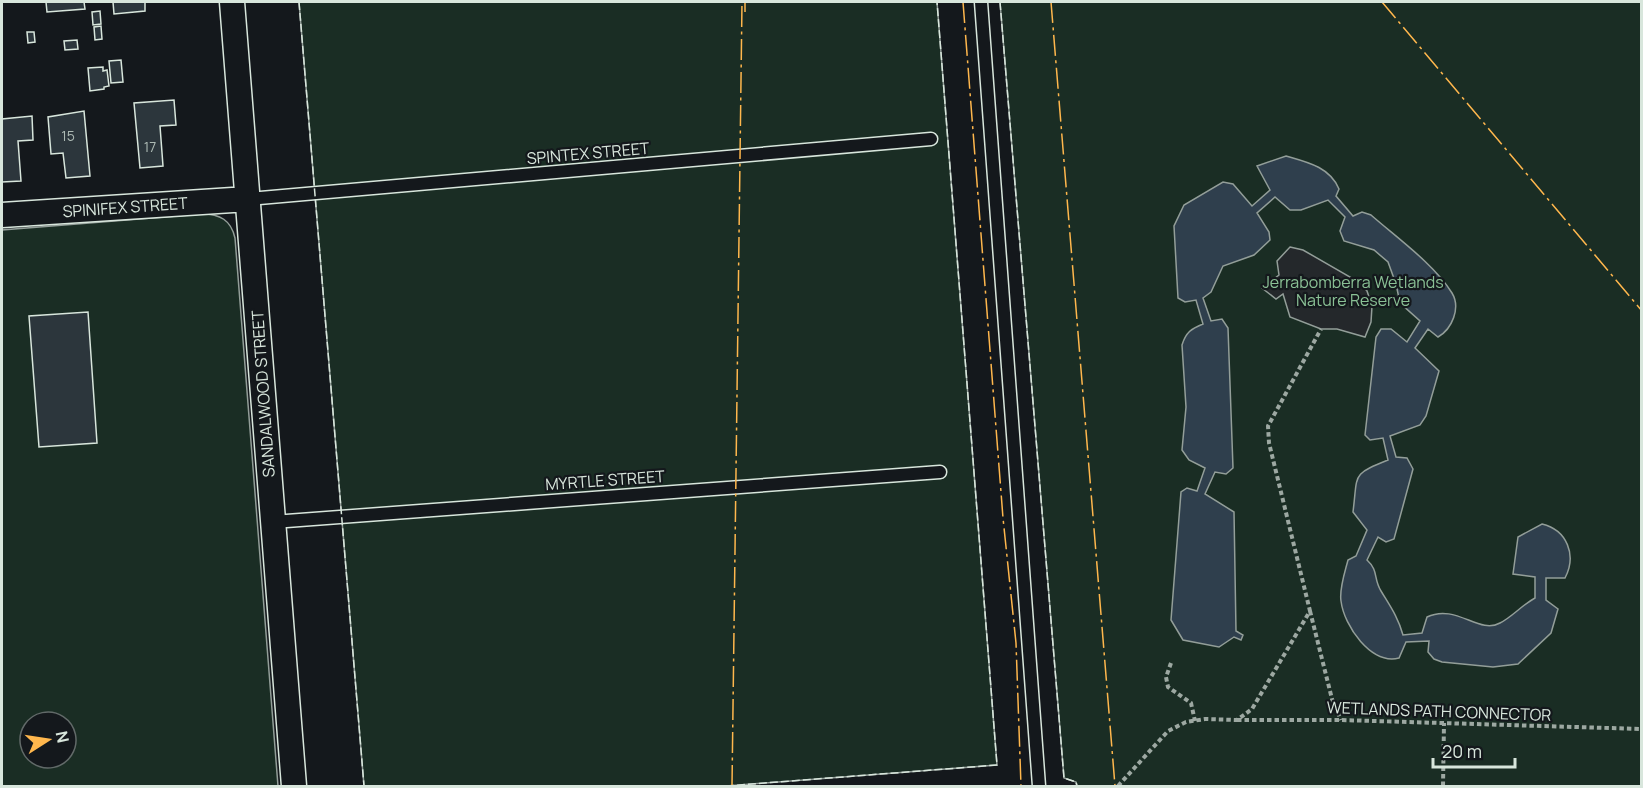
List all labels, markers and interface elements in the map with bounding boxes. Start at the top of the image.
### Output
house number: 15 [61,126,75,145]
house number: 17 [144,137,156,156]
street label: SPINTEX STREET [526,137,651,169]
street label: SPINIFEX STREET [62,192,189,222]
park label: Jerrabomberra Wetlands Nature Reserve [1262,271,1444,311]
street label: SANDALWOOD STREET [246,309,280,478]
street label: MYRTLE STREET [545,465,666,495]
street label: WETLANDS PATH CONNECTOR [1326,696,1552,726]
north arrow [18,710,78,770]
text: N [51,729,75,745]
scale bar [1433,731,1516,769]
text: 20 m [1442,739,1482,763]

